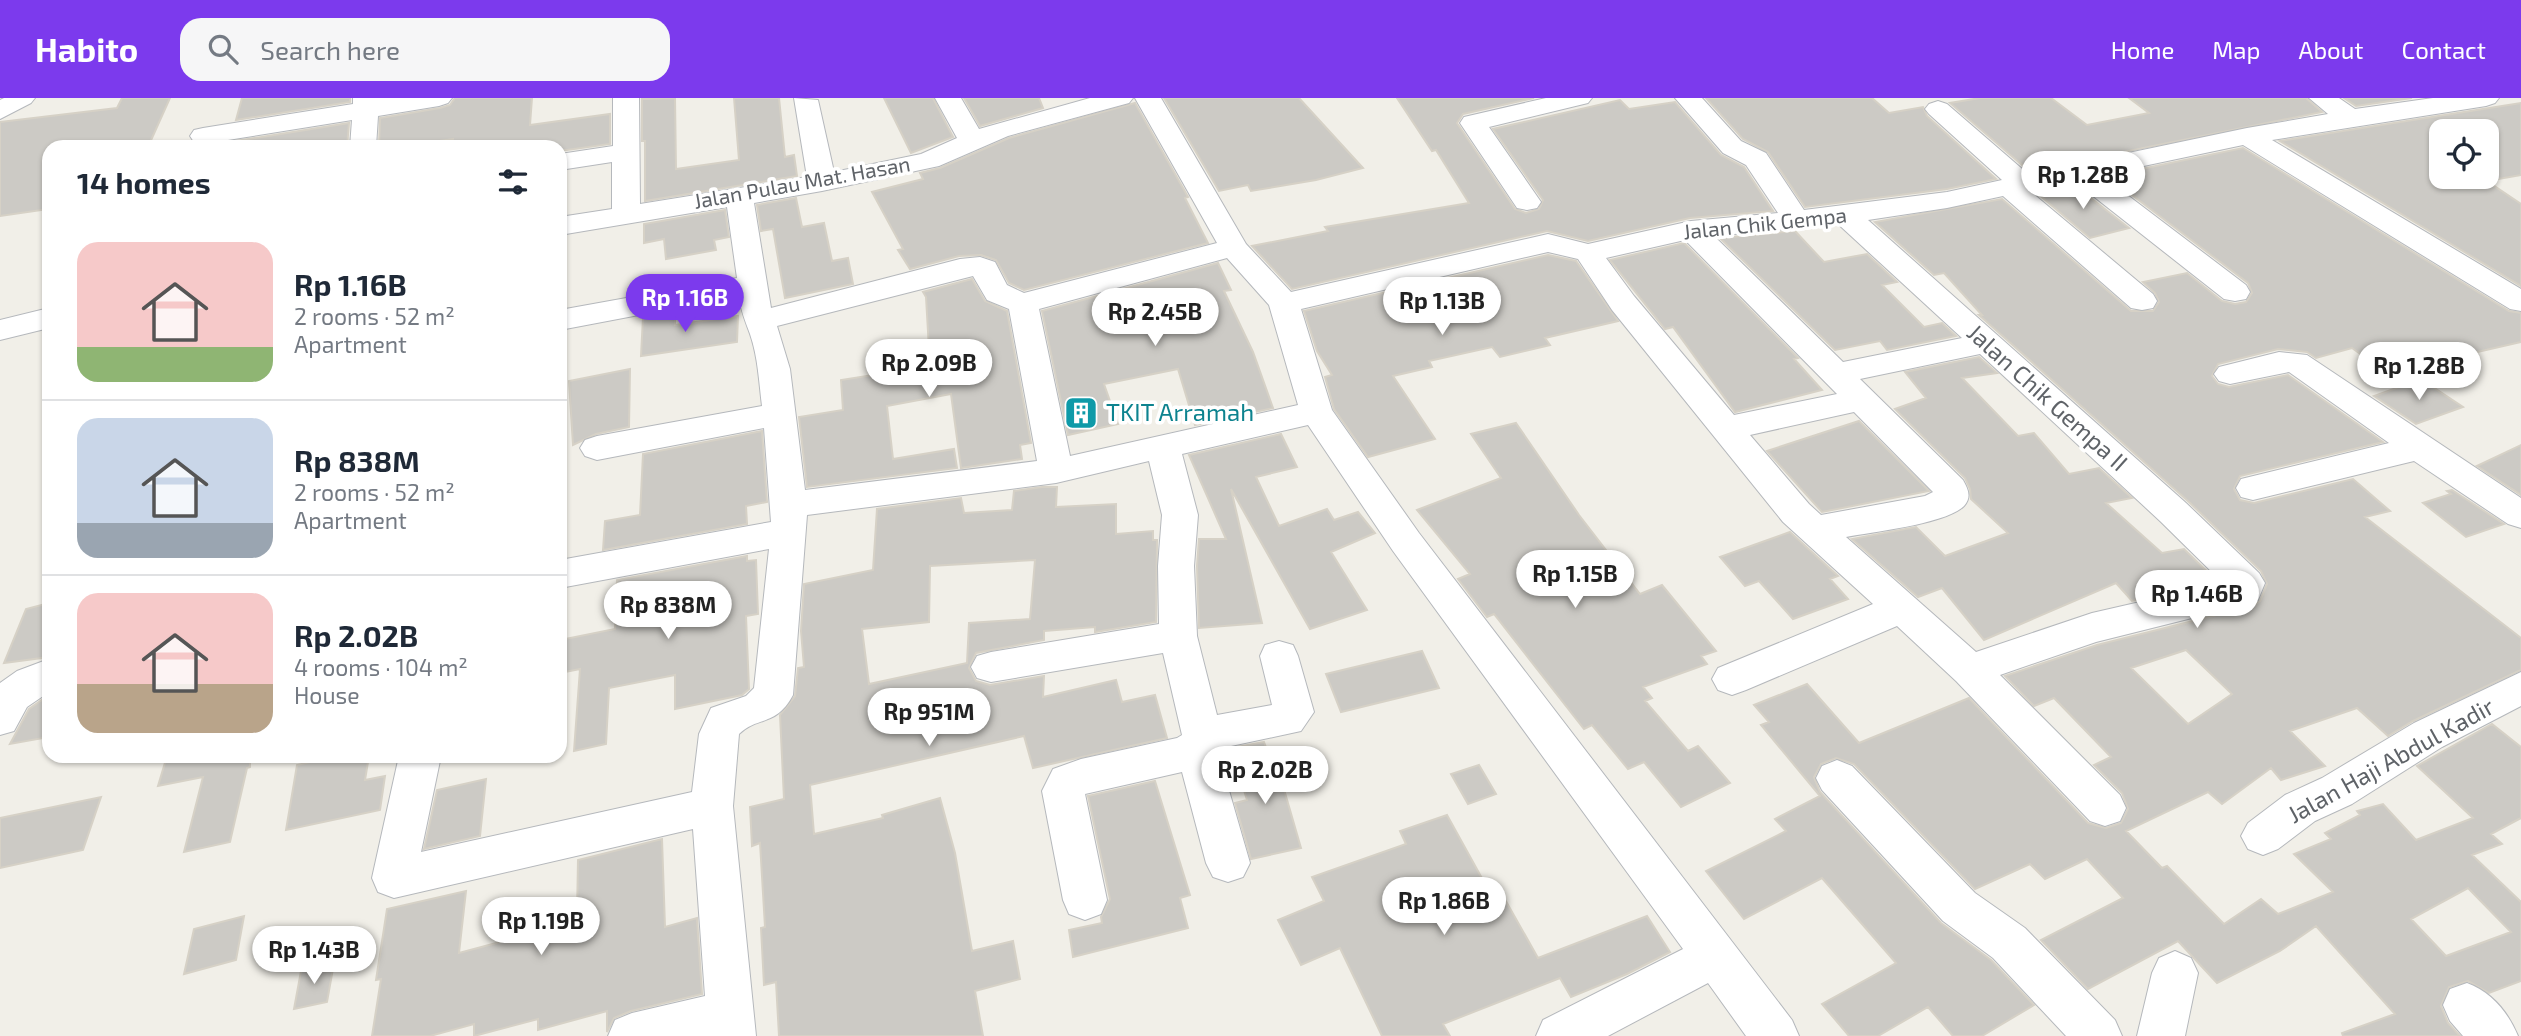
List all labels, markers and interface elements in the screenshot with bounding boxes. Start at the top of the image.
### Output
search box [180,18,670,81]
text: Habito [35,29,138,69]
icon: search [204,30,242,68]
text: Search here [260,34,400,65]
text: Home [2111,35,2174,64]
text: Map [2212,35,2260,64]
text: About [2298,35,2364,64]
text: Contact [2402,35,2486,64]
map controls [2429,119,2499,189]
button: locate [2429,119,2499,189]
street label: Jalan Pulau Mat. Hasan [691,150,912,213]
pin: Rp 1.28B [2011,152,2155,211]
text: Rp 1.28B [2037,160,2129,188]
icon: filters [494,163,532,201]
text: 14 homes [77,164,211,200]
street label: Jalan Chik Gempa [1682,201,1848,244]
text: Rp 1.16B [294,266,407,302]
icon: home [133,270,217,354]
pin: Rp 1.16B [613,274,757,334]
pin: Rp 1.13B [1370,278,1514,337]
text: Rp 1.16B [642,283,728,311]
text: Rp 1.13B [1399,286,1485,314]
pin: Rp 2.45B [1083,288,1227,348]
text: Rp 2.45B [1108,297,1202,325]
text: 2 rooms · 52 m² [294,302,455,330]
street label: Jalan Chik Gempa II [1962,317,2134,477]
text: Apartment [294,330,407,358]
pin: Rp 2.09B [857,340,1001,399]
pin: Rp 1.28B [2347,342,2491,402]
text: Rp 2.09B [881,348,977,376]
text: Rp 1.28B [2373,351,2465,379]
building icon: TKIT Arramah [1062,394,1100,432]
place label: TKIT Arramah [1106,397,1254,426]
text: Rp 838M [294,442,420,478]
icon: home [133,446,217,530]
text: 2 rooms · 52 m² [294,478,455,506]
text: Apartment [294,506,407,534]
pin: Rp 1.15B [1503,550,1647,610]
text: Rp 1.15B [1532,559,1618,587]
pin: Rp 1.46B [2125,570,2269,630]
text: Rp 1.46B [2151,579,2243,607]
pin: Rp 838M [603,582,733,641]
text: Rp 838M [620,590,716,618]
text: Rp 2.02B [294,617,418,653]
icon: home [133,621,217,705]
text: 4 rooms · 104 m² [294,653,468,681]
text: House [294,681,360,709]
pin: Rp 951M [864,688,994,748]
street label: Jalan Haji Abdul Kadir [2282,691,2499,828]
text: Rp 951M [884,697,974,725]
pin: Rp 2.02B [1193,746,1337,806]
text: Rp 2.02B [1217,755,1313,783]
pin: Rp 1.86B [1372,878,1516,937]
text: Rp 1.86B [1398,886,1490,914]
pin: Rp 1.19B [469,898,613,957]
text: Rp 1.19B [498,906,584,934]
pin: Rp 1.43B [242,926,386,986]
text: Rp 1.43B [268,935,360,963]

